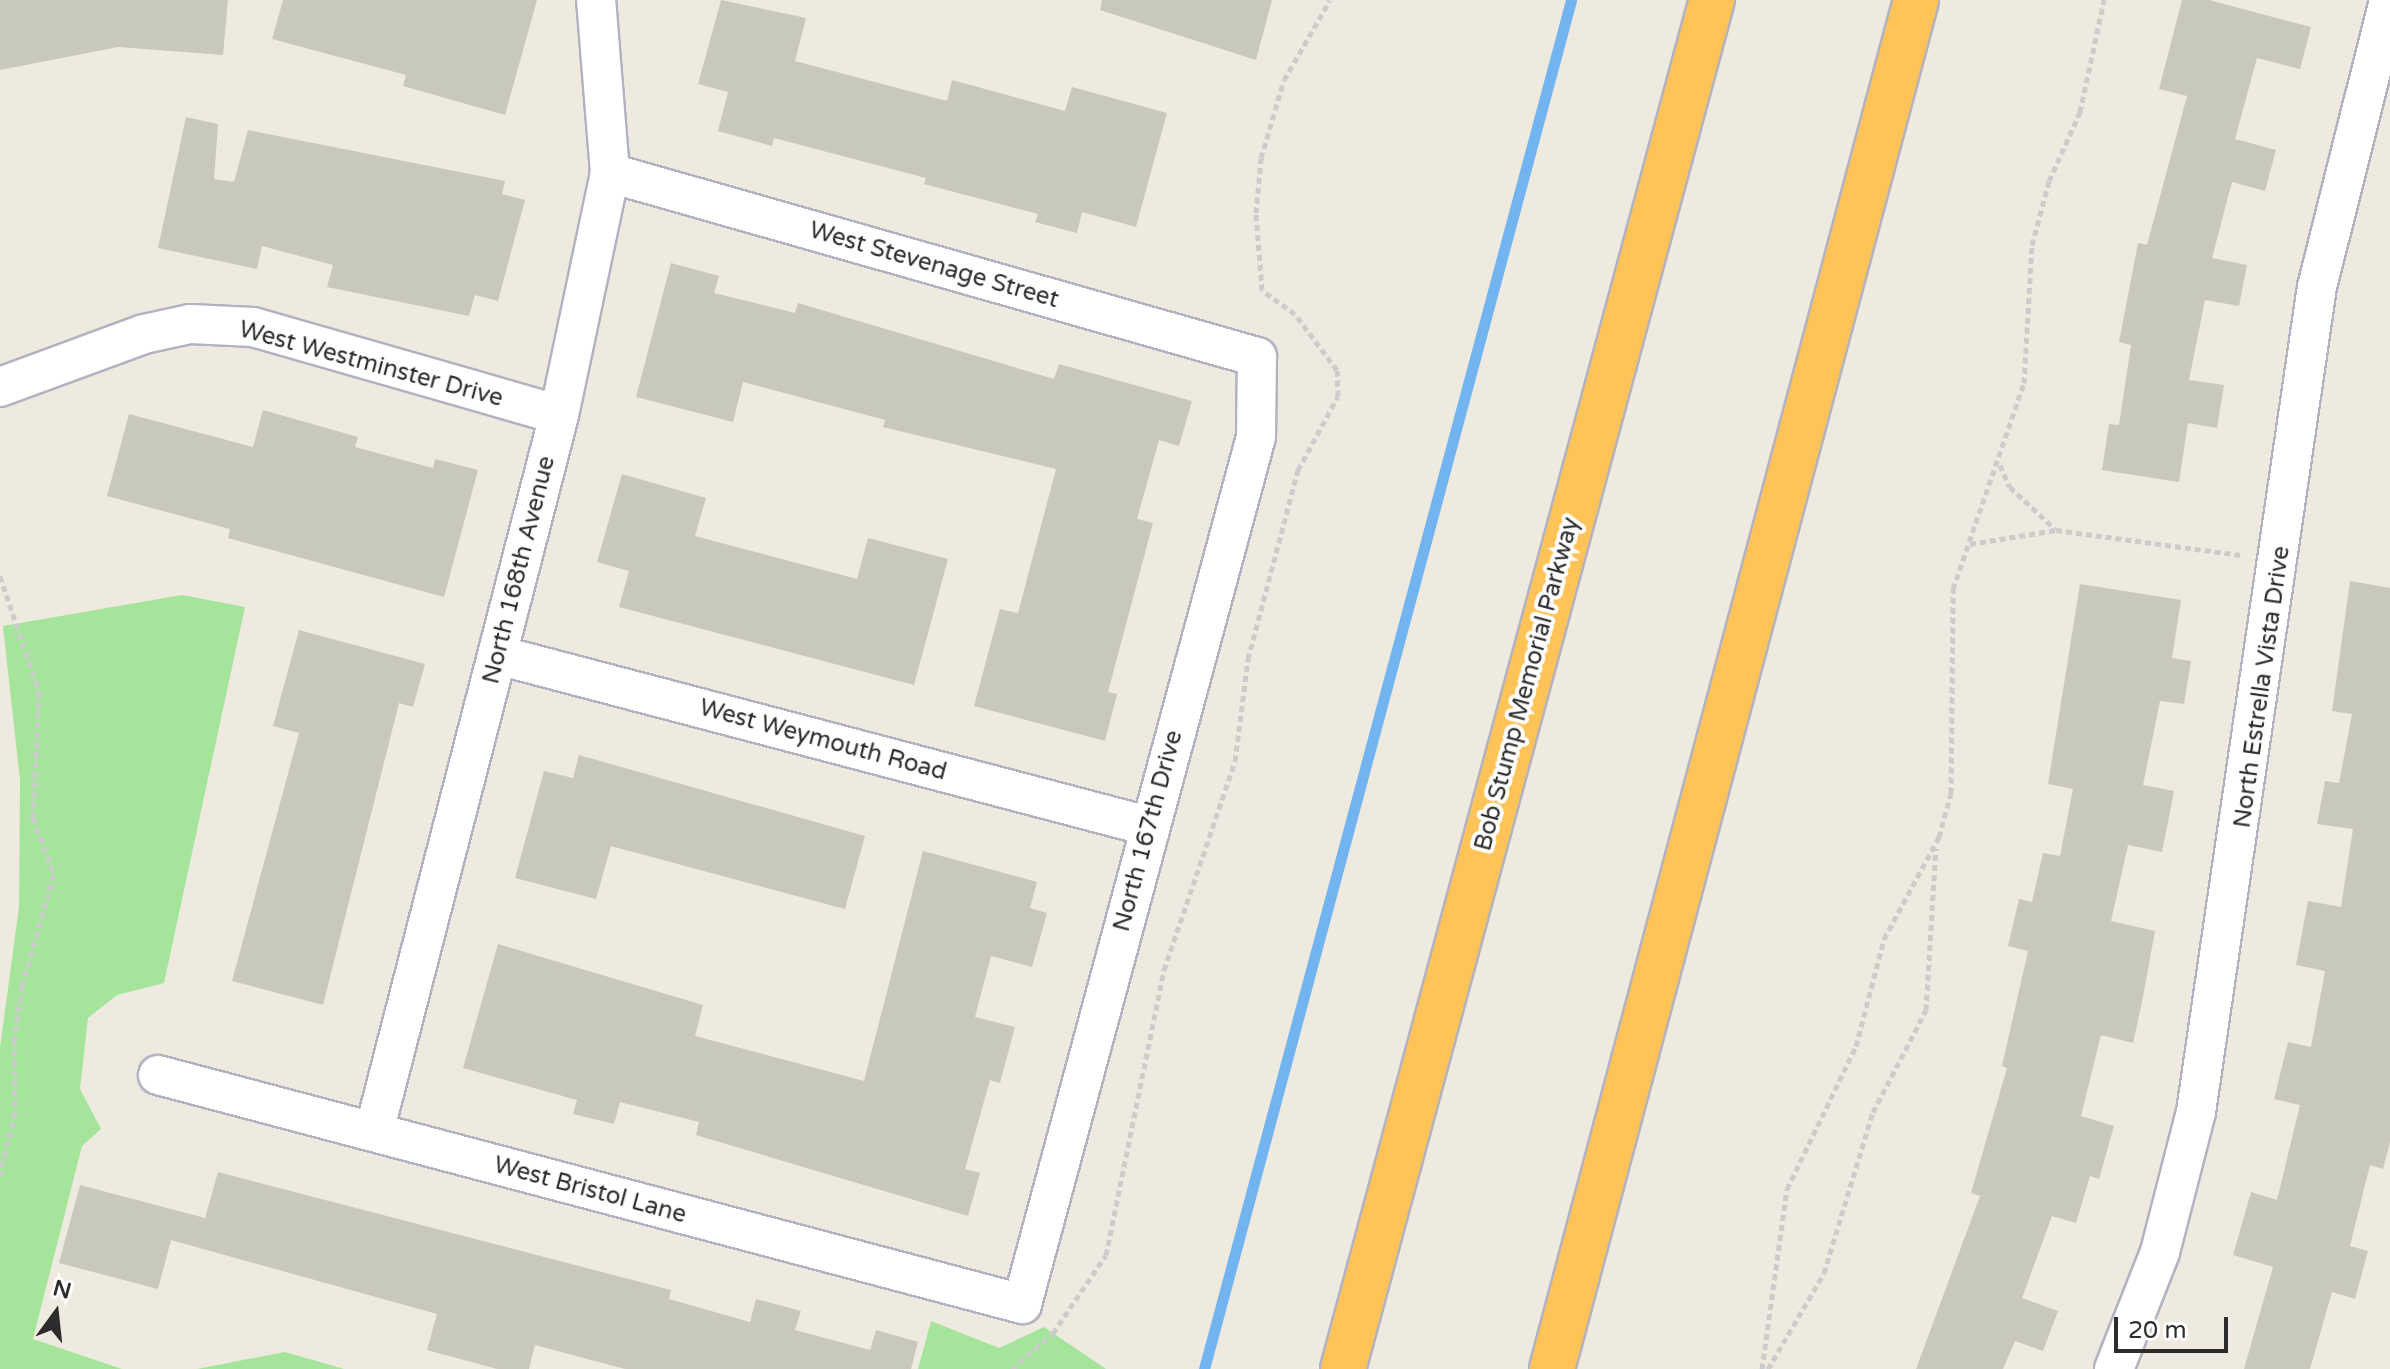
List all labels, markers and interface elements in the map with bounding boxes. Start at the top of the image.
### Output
street label: West Stevenage Street [806,216,1062,314]
street label: West Westminster Drive [236,315,506,413]
street label: North 168th Avenue [477,453,561,687]
street label: Bob Stump Memorial Parkway [1469,514,1585,854]
street label: North Estrella Vista Drive [2228,544,2296,830]
street label: West Weymouth Road [696,693,950,787]
street label: North 167th Drive [1107,727,1189,935]
street label: West Bristol Lane [491,1150,689,1230]
north arrow [16,1273,96,1353]
text: N [50,1275,74,1305]
scale bar [2118,1301,2232,1351]
text: 20 m [2128,1316,2186,1345]

